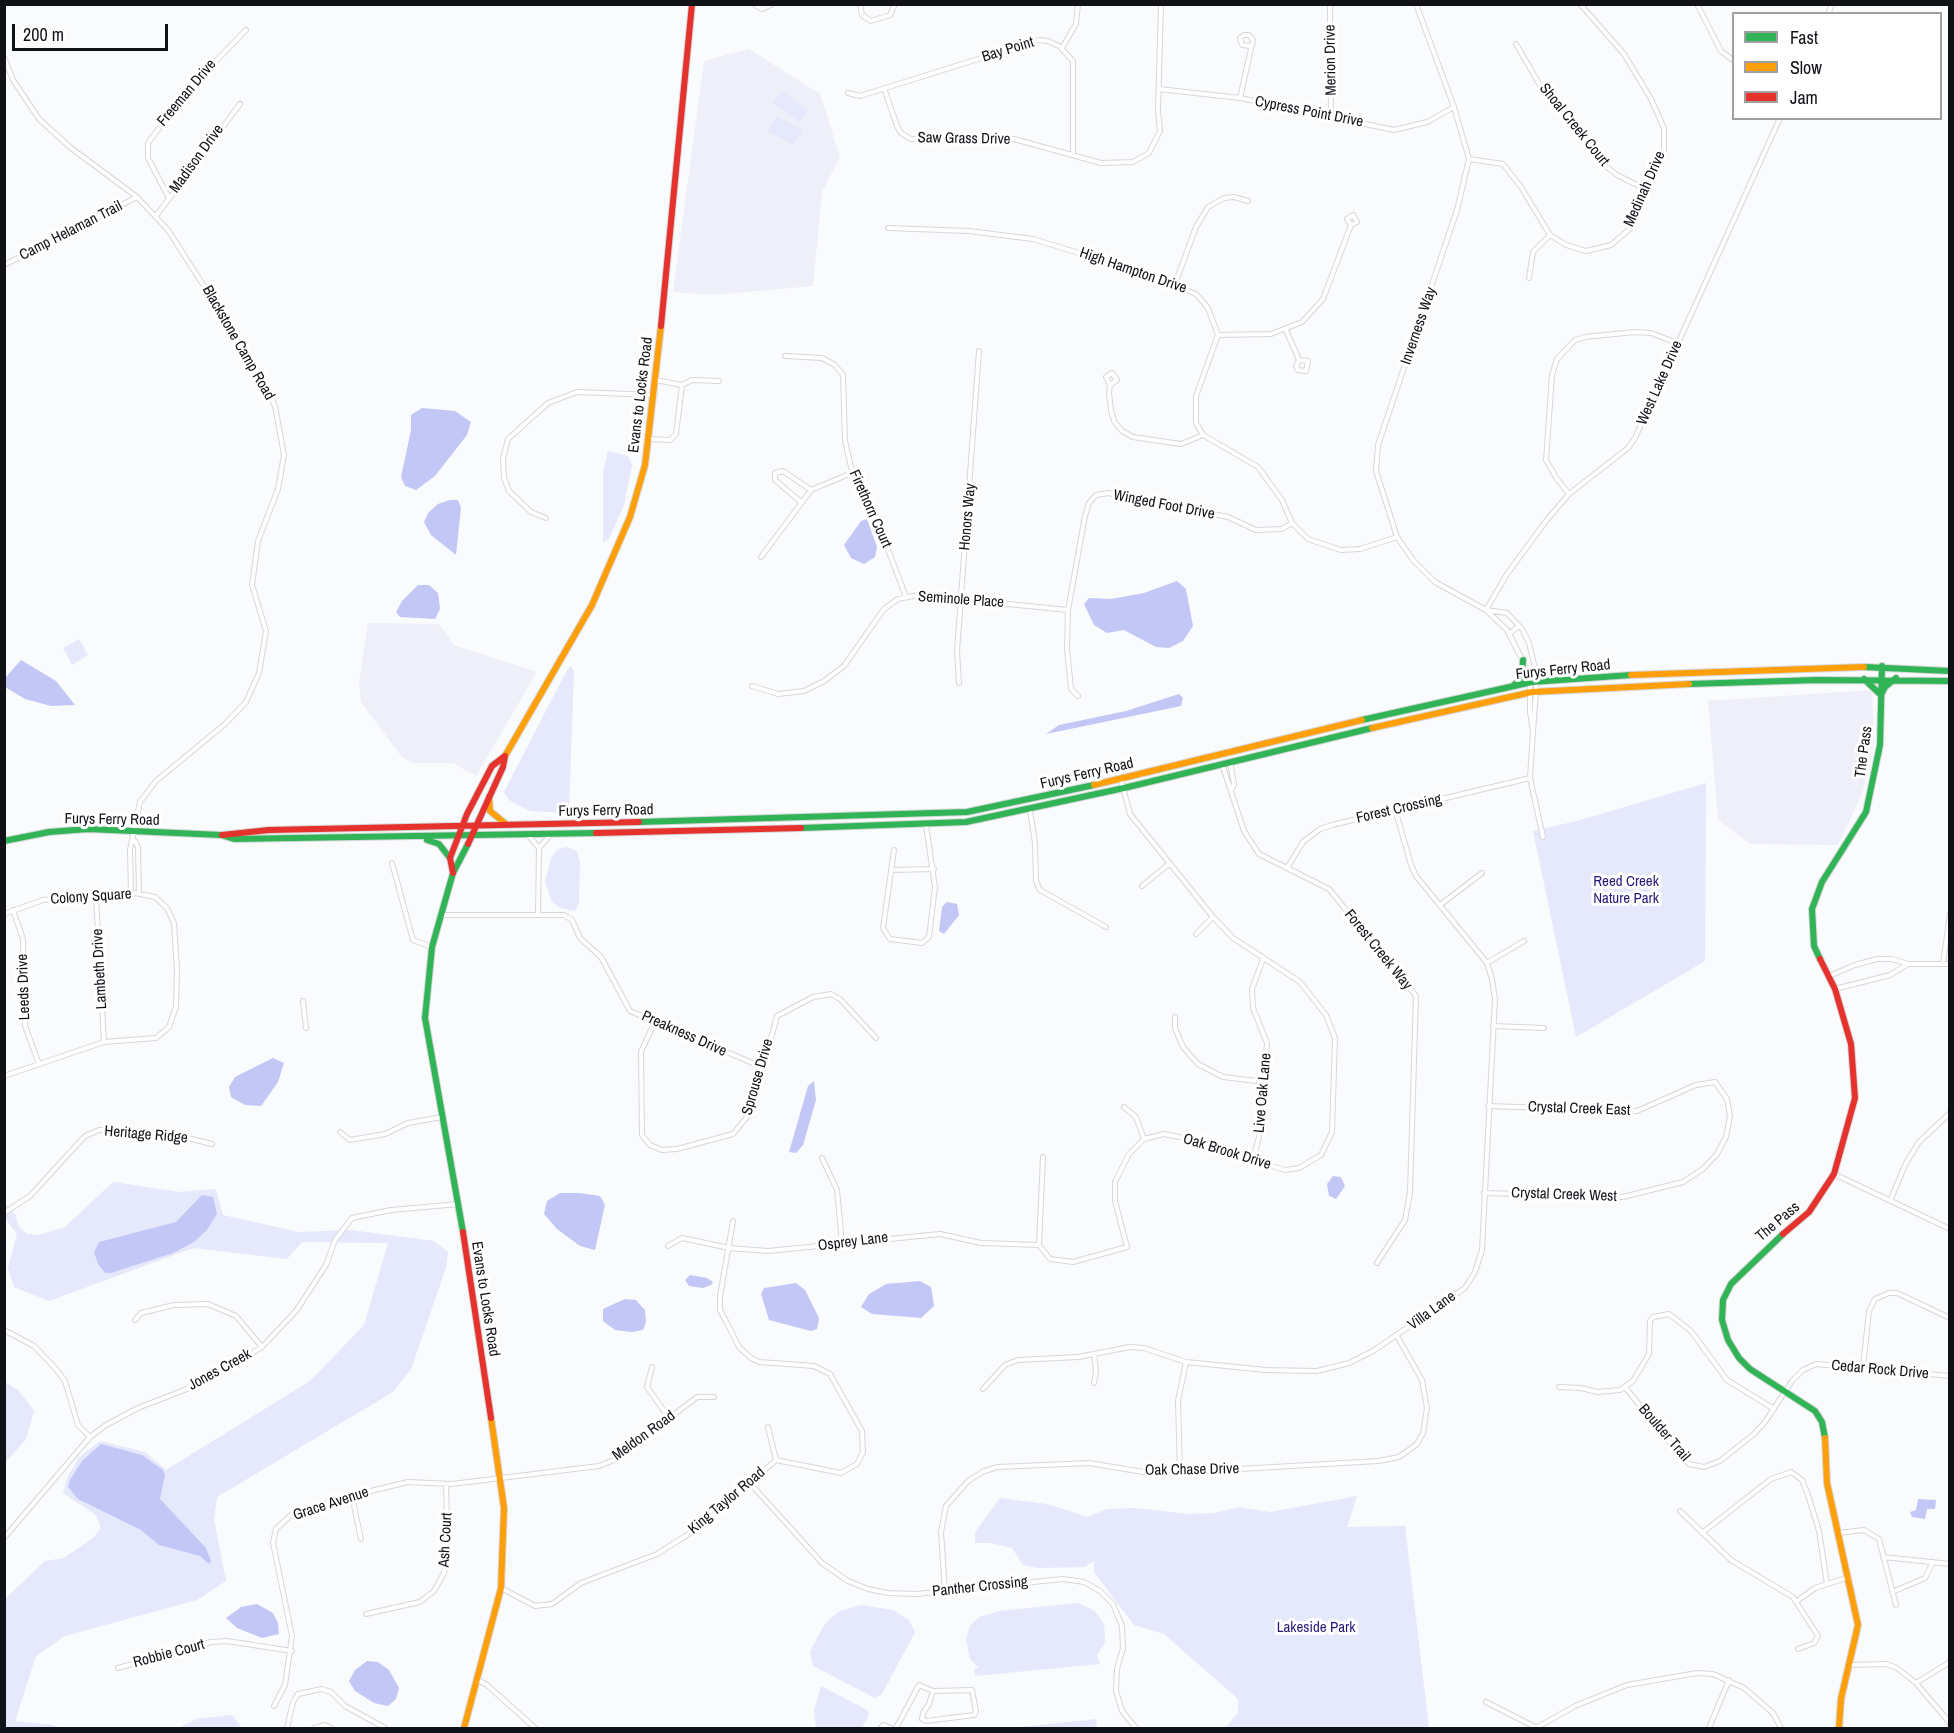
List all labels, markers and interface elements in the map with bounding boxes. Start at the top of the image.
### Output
scale bar [15,12,171,50]
legend [1732,12,1942,120]
text: 200 m [23,22,64,47]
street label: Merion Drive [1321,24,1341,96]
text: Fast [1790,25,1818,50]
street label: Bay Point [980,34,1036,66]
text: Slow [1790,55,1822,80]
street label: Freeman Drive [154,56,220,130]
street label: Shoal Creek Court [1535,80,1613,170]
text: Jam [1790,85,1818,110]
street label: Cypress Point Drive [1253,93,1365,131]
street label: Madison Drive [166,121,228,197]
street label: Saw Grass Drive [917,129,1011,149]
street label: Medinah Drive [1620,148,1670,230]
street label: Camp Helaman Trail [17,197,125,265]
street label: High Hampton Drive [1077,244,1189,298]
street label: Blackstone Camp Road [198,283,278,403]
street label: Inverness Way [1397,285,1441,367]
street label: Evans to Locks Road [625,336,657,454]
street label: West Lake Drive [1633,338,1687,428]
street label: Firethorn Court [845,467,895,551]
street label: Honors Way [956,483,980,551]
street label: Winged Foot Drive [1112,486,1216,524]
street label: Seminole Place [917,588,1005,612]
street label: Furys Ferry Road [1515,656,1611,684]
street label: The Pass [1851,725,1877,779]
street label: Furys Ferry Road [1039,755,1135,793]
street label: Forest Crossing [1355,790,1443,828]
street label: Furys Ferry Road [558,801,654,821]
street label: Furys Ferry Road [64,810,160,830]
park label: Reed Creek Nature Park [1593,873,1659,908]
street label: Colony Square [50,885,132,909]
street label: Forest Creek Way [1340,906,1416,994]
street label: Lambeth Drive [89,928,111,1010]
street label: Leeds Drive [14,954,34,1020]
street label: Preakness Drive [639,1007,729,1061]
street label: Sprouse Drive [739,1037,777,1117]
street label: Live Oak Lane [1251,1052,1275,1134]
street label: Crystal Creek East [1527,1098,1631,1120]
street label: Heritage Ridge [104,1122,188,1148]
street label: Oak Brook Drive [1181,1130,1273,1174]
street label: Crystal Creek West [1511,1184,1617,1206]
street label: The Pass [1752,1198,1804,1246]
street label: Osprey Lane [817,1229,889,1255]
street label: Evans to Locks Road [467,1240,503,1358]
street label: Villa Lane [1405,1288,1459,1334]
street label: Jones Creek [185,1345,255,1395]
street label: Cedar Rock Drive [1831,1357,1929,1383]
street label: Boulder Trail [1634,1401,1694,1465]
street label: Meldon Road [609,1407,679,1465]
street label: Oak Chase Drive [1145,1460,1239,1480]
street label: King Taylor Road [685,1464,769,1538]
street label: Grace Avenue [291,1483,371,1525]
street label: Ash Court [436,1512,456,1568]
street label: Panther Crossing [931,1573,1029,1601]
park label: Lakeside Park [1277,1619,1355,1637]
street label: Robbie Court [131,1636,207,1672]

